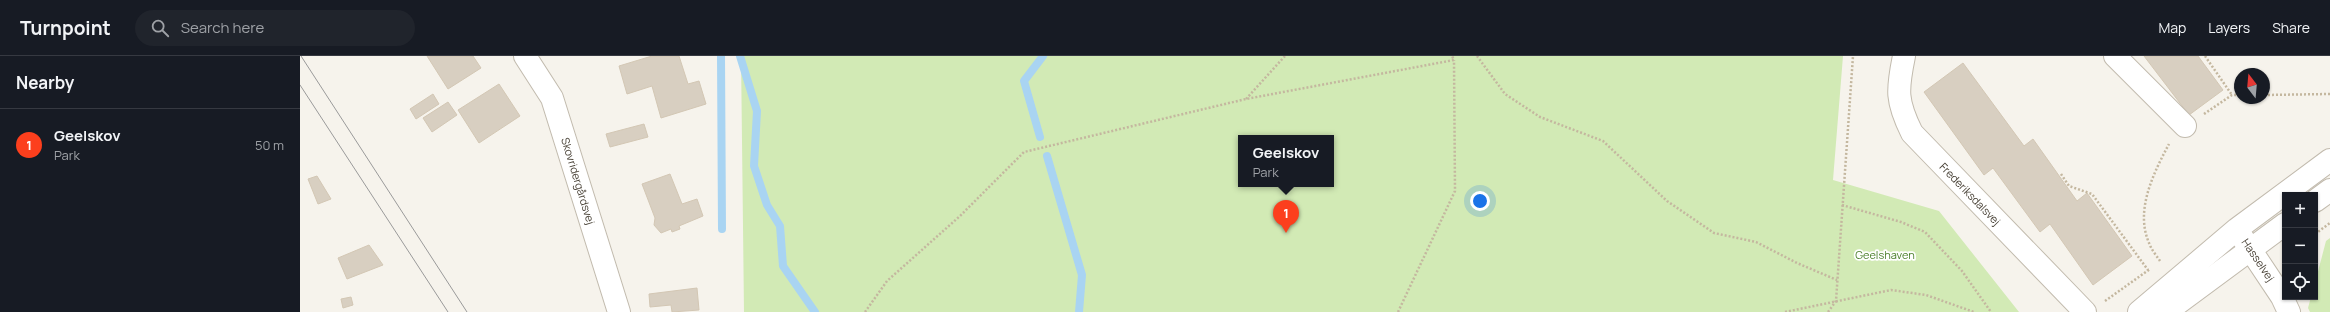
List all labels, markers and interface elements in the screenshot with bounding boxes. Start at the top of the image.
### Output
search box [135,10,415,46]
text: Turnpoint [20,15,111,41]
icon: search [149,17,171,39]
text: Search here [181,17,264,38]
text: Map [2158,18,2186,37]
text: Layers [2208,18,2250,37]
text: Share [2272,18,2310,37]
north arrow [2234,68,2270,104]
text: Nearby [16,71,74,94]
text: Geelskov [54,125,121,146]
street label: Skovridergårdsvej [558,135,599,226]
popup [1238,135,1334,187]
text: 1 [26,136,32,154]
text: 50 m [255,136,284,154]
text: Geelskov [1253,142,1319,163]
text: Park [54,146,80,164]
street label: Frederiksdalsvej [1937,159,2004,228]
text: Park [1253,163,1279,181]
your location [1470,191,1490,211]
map controls [2282,192,2318,300]
button: + [2282,192,2318,228]
pin: 1 [1273,200,1299,233]
button: − [2282,228,2318,264]
street label: Hasselvej [2239,235,2278,284]
park label: Geelshaven [1855,247,1915,262]
button: locate [2282,264,2318,300]

